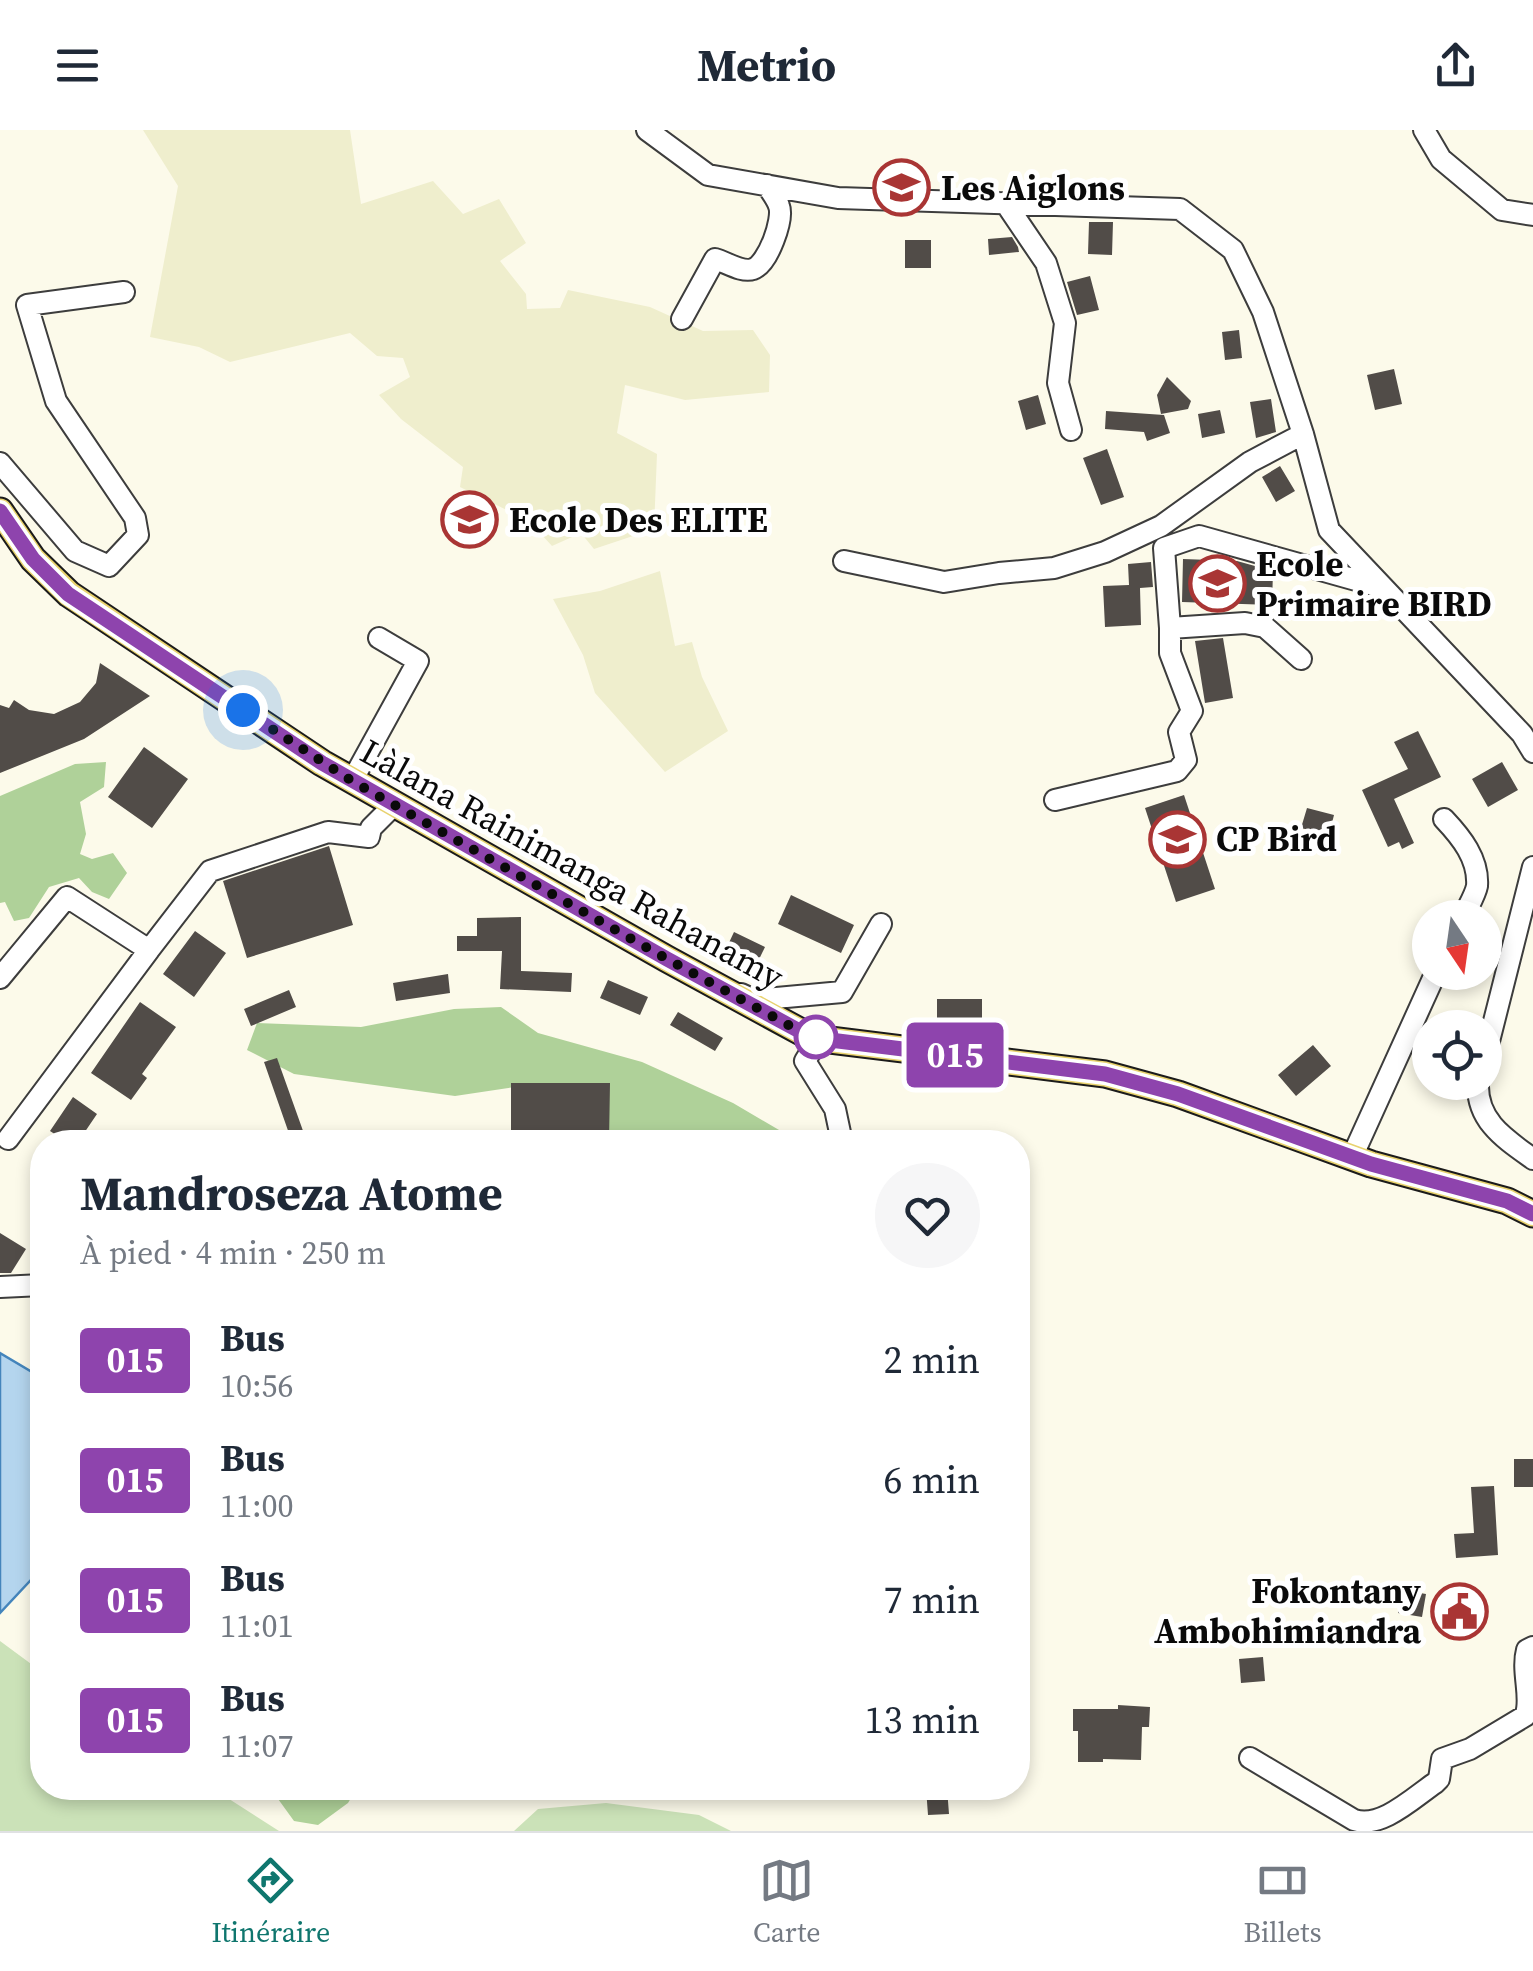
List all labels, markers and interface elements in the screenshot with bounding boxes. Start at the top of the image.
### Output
text: Metrio [697,34,836,96]
icon: menu [50,38,105,93]
icon: share [1428,38,1483,93]
school or university icon: Les Aiglons [872,158,932,218]
place label: Les Aiglons [941,164,1125,212]
school or university icon: Ecole Des ELITE [440,490,500,550]
place label: Ecole Des ELITE [509,496,768,544]
place label: Ecole Primaire BIRD [1256,540,1492,628]
school or university icon: Ecole Primaire BIRD [1187,554,1247,614]
your location [218,685,268,735]
street label: Làlana Rainimanga Rahanamy [352,727,792,1001]
school or university icon: CP Bird [1147,809,1207,869]
place label: CP Bird [1216,815,1337,863]
north arrow [1412,900,1502,990]
map controls [1412,900,1502,1100]
button: locate [1412,1010,1502,1100]
unlabelled marker [795,1016,837,1058]
line badge: 015 [898,1022,1012,1088]
text: 015 [927,1031,983,1079]
text: Mandroseza Atome [80,1160,503,1226]
button: heart [875,1163,980,1268]
text: À pied · 4 min · 250 m [80,1231,386,1275]
text: Bus [220,1312,285,1364]
text: 2 min [884,1334,980,1386]
text: 015 [107,1336,163,1384]
text: 10:56 [220,1364,294,1408]
text: Bus [220,1432,285,1484]
text: 6 min [884,1454,980,1506]
text: 015 [107,1456,163,1504]
text: 11:00 [220,1484,294,1528]
text: Bus [220,1552,285,1604]
place label: Fokontany Ambohimiandra [1154,1567,1421,1655]
text: 7 min [884,1574,980,1626]
text: 015 [107,1576,163,1624]
public building icon: Fokontany Ambohimiandra [1430,1581,1490,1641]
text: 11:01 [220,1604,294,1648]
text: Bus [220,1672,285,1724]
text: 13 min [865,1694,980,1746]
text: 015 [107,1696,163,1744]
text: 11:07 [220,1724,294,1768]
tab: Itinéraire [211,1853,330,1951]
tab: Carte [753,1853,821,1951]
tab: Billets [1243,1853,1322,1951]

